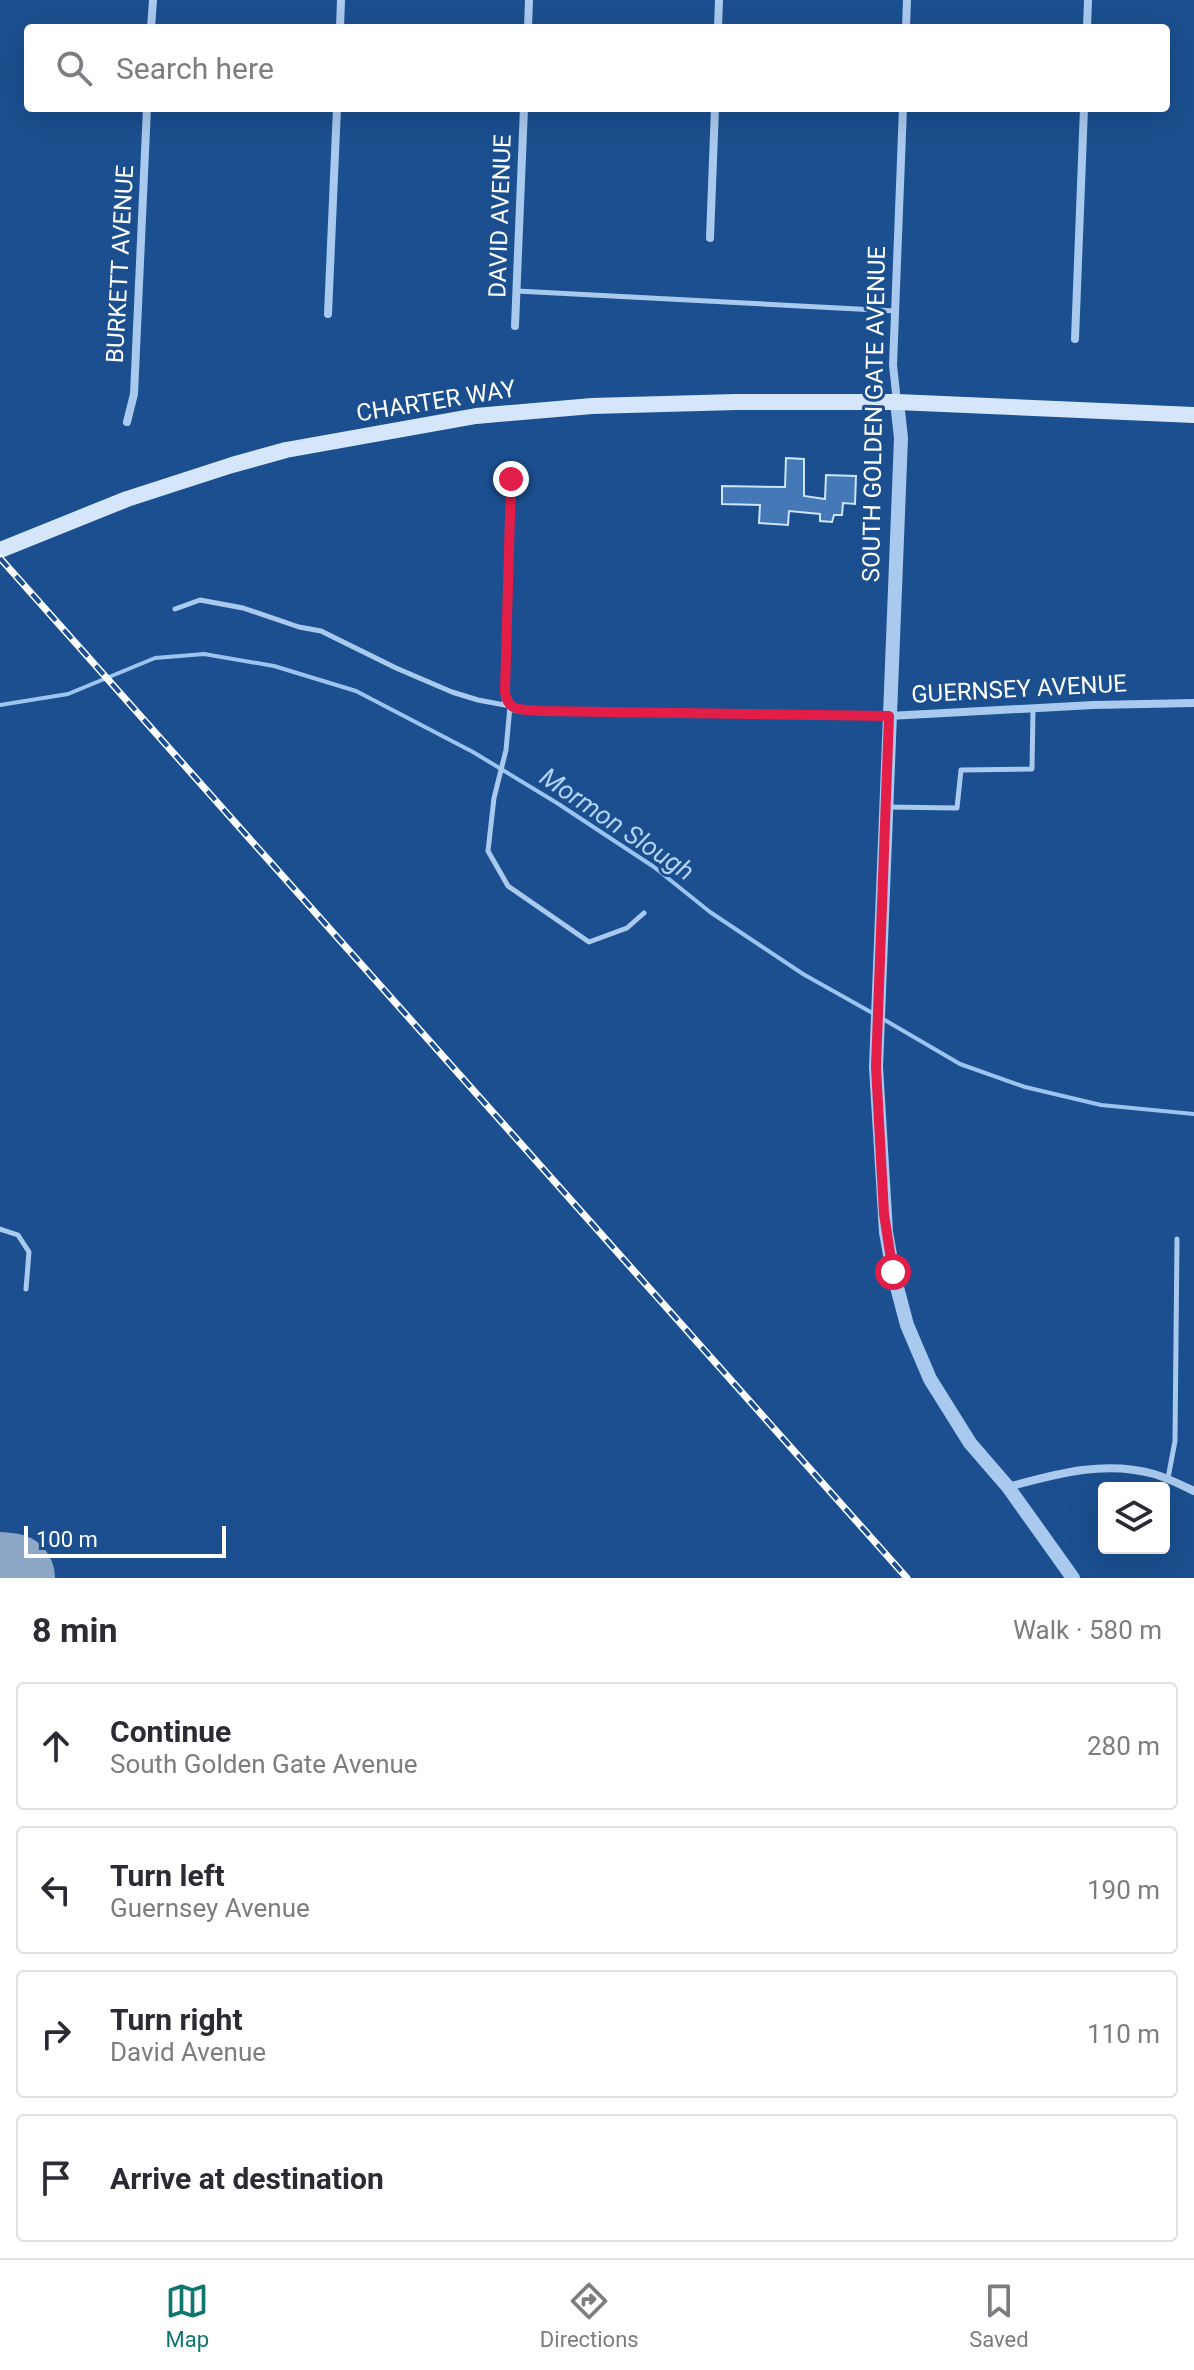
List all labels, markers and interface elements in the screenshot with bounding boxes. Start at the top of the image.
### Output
search box [24,24,1170,112]
icon: search [52,46,96,90]
text: Search here [116,51,274,86]
street label: DAVID AVENUE [483,134,517,298]
street label: BURKETT AVENUE [101,164,139,364]
street label: SOUTH GOLDEN GATE AVENUE [857,246,891,582]
street label: CHARTER WAY [354,374,518,427]
route end [493,461,529,497]
street label: GUERNSEY AVENUE [911,669,1127,709]
water label: Mormon Slough [534,761,700,887]
route start [875,1254,911,1290]
map controls [1098,1482,1170,1554]
button: layers [1098,1482,1170,1554]
scale bar [24,1522,226,1558]
text: 100 m [36,1527,98,1552]
text: 8 min [32,1610,117,1650]
text: Walk · 580 m [1013,1615,1162,1645]
text: Continue [110,1714,231,1749]
icon: ahead [34,1724,78,1768]
text: 280 m [1087,1731,1160,1761]
text: South Golden Gate Avenue [110,1749,418,1779]
text: Turn left [110,1858,225,1893]
icon: left [34,1868,78,1912]
text: 190 m [1087,1875,1160,1905]
text: Guernsey Avenue [110,1893,310,1923]
text: Turn right [110,2002,243,2037]
icon: right [34,2012,78,2056]
text: 110 m [1087,2019,1160,2049]
text: David Avenue [110,2037,266,2067]
icon: arrive [34,2156,78,2200]
text: Arrive at destination [110,2161,384,2196]
tab: Map [165,2279,209,2352]
tab: Directions [540,2279,639,2352]
tab: Saved [969,2279,1029,2352]

